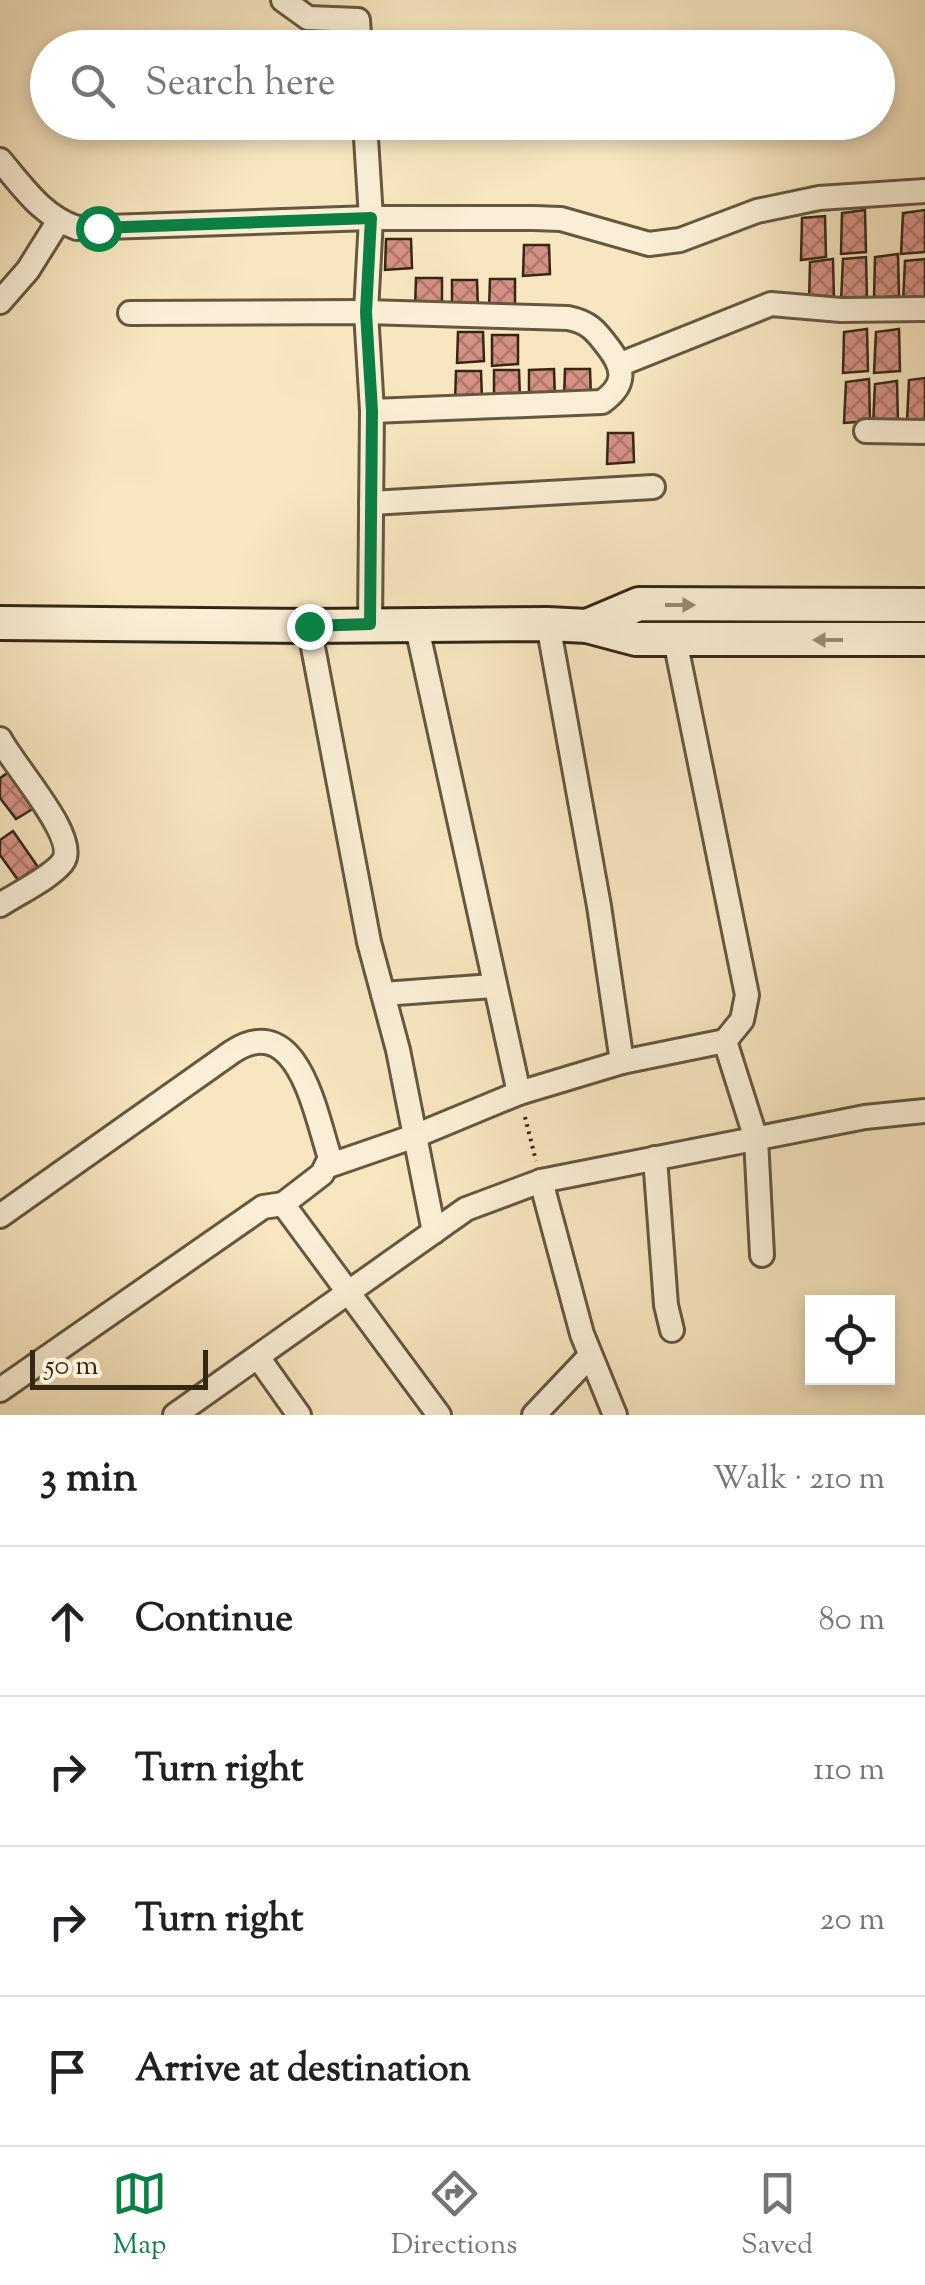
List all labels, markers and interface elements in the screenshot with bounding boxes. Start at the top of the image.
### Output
search box [30,30,895,140]
icon: search [65,58,120,113]
text: Search here [145,58,336,112]
route start [76,206,122,252]
one-way arrow [665,597,697,613]
route end [287,604,333,650]
one-way arrow [811,632,843,648]
map controls [805,1295,895,1385]
button: locate [805,1295,895,1385]
scale bar [30,1345,208,1390]
text: 50 m [45,1347,99,1387]
text: 3 min [40,1450,137,1510]
text: Walk · 210 m [712,1457,885,1503]
icon: ahead [40,1594,95,1649]
text: Continue [135,1594,293,1648]
text: 80 m [819,1598,885,1644]
icon: right [40,1744,95,1799]
text: Turn right [135,1744,303,1798]
text: 110 m [813,1748,885,1794]
icon: right [40,1894,95,1949]
text: Turn right [135,1894,303,1948]
text: 20 m [820,1898,885,1944]
icon: arrive [40,2044,95,2099]
text: Arrive at destination [135,2044,471,2098]
tab: Map [112,2166,167,2266]
tab: Directions [391,2166,517,2266]
tab: Saved [741,2166,813,2266]

